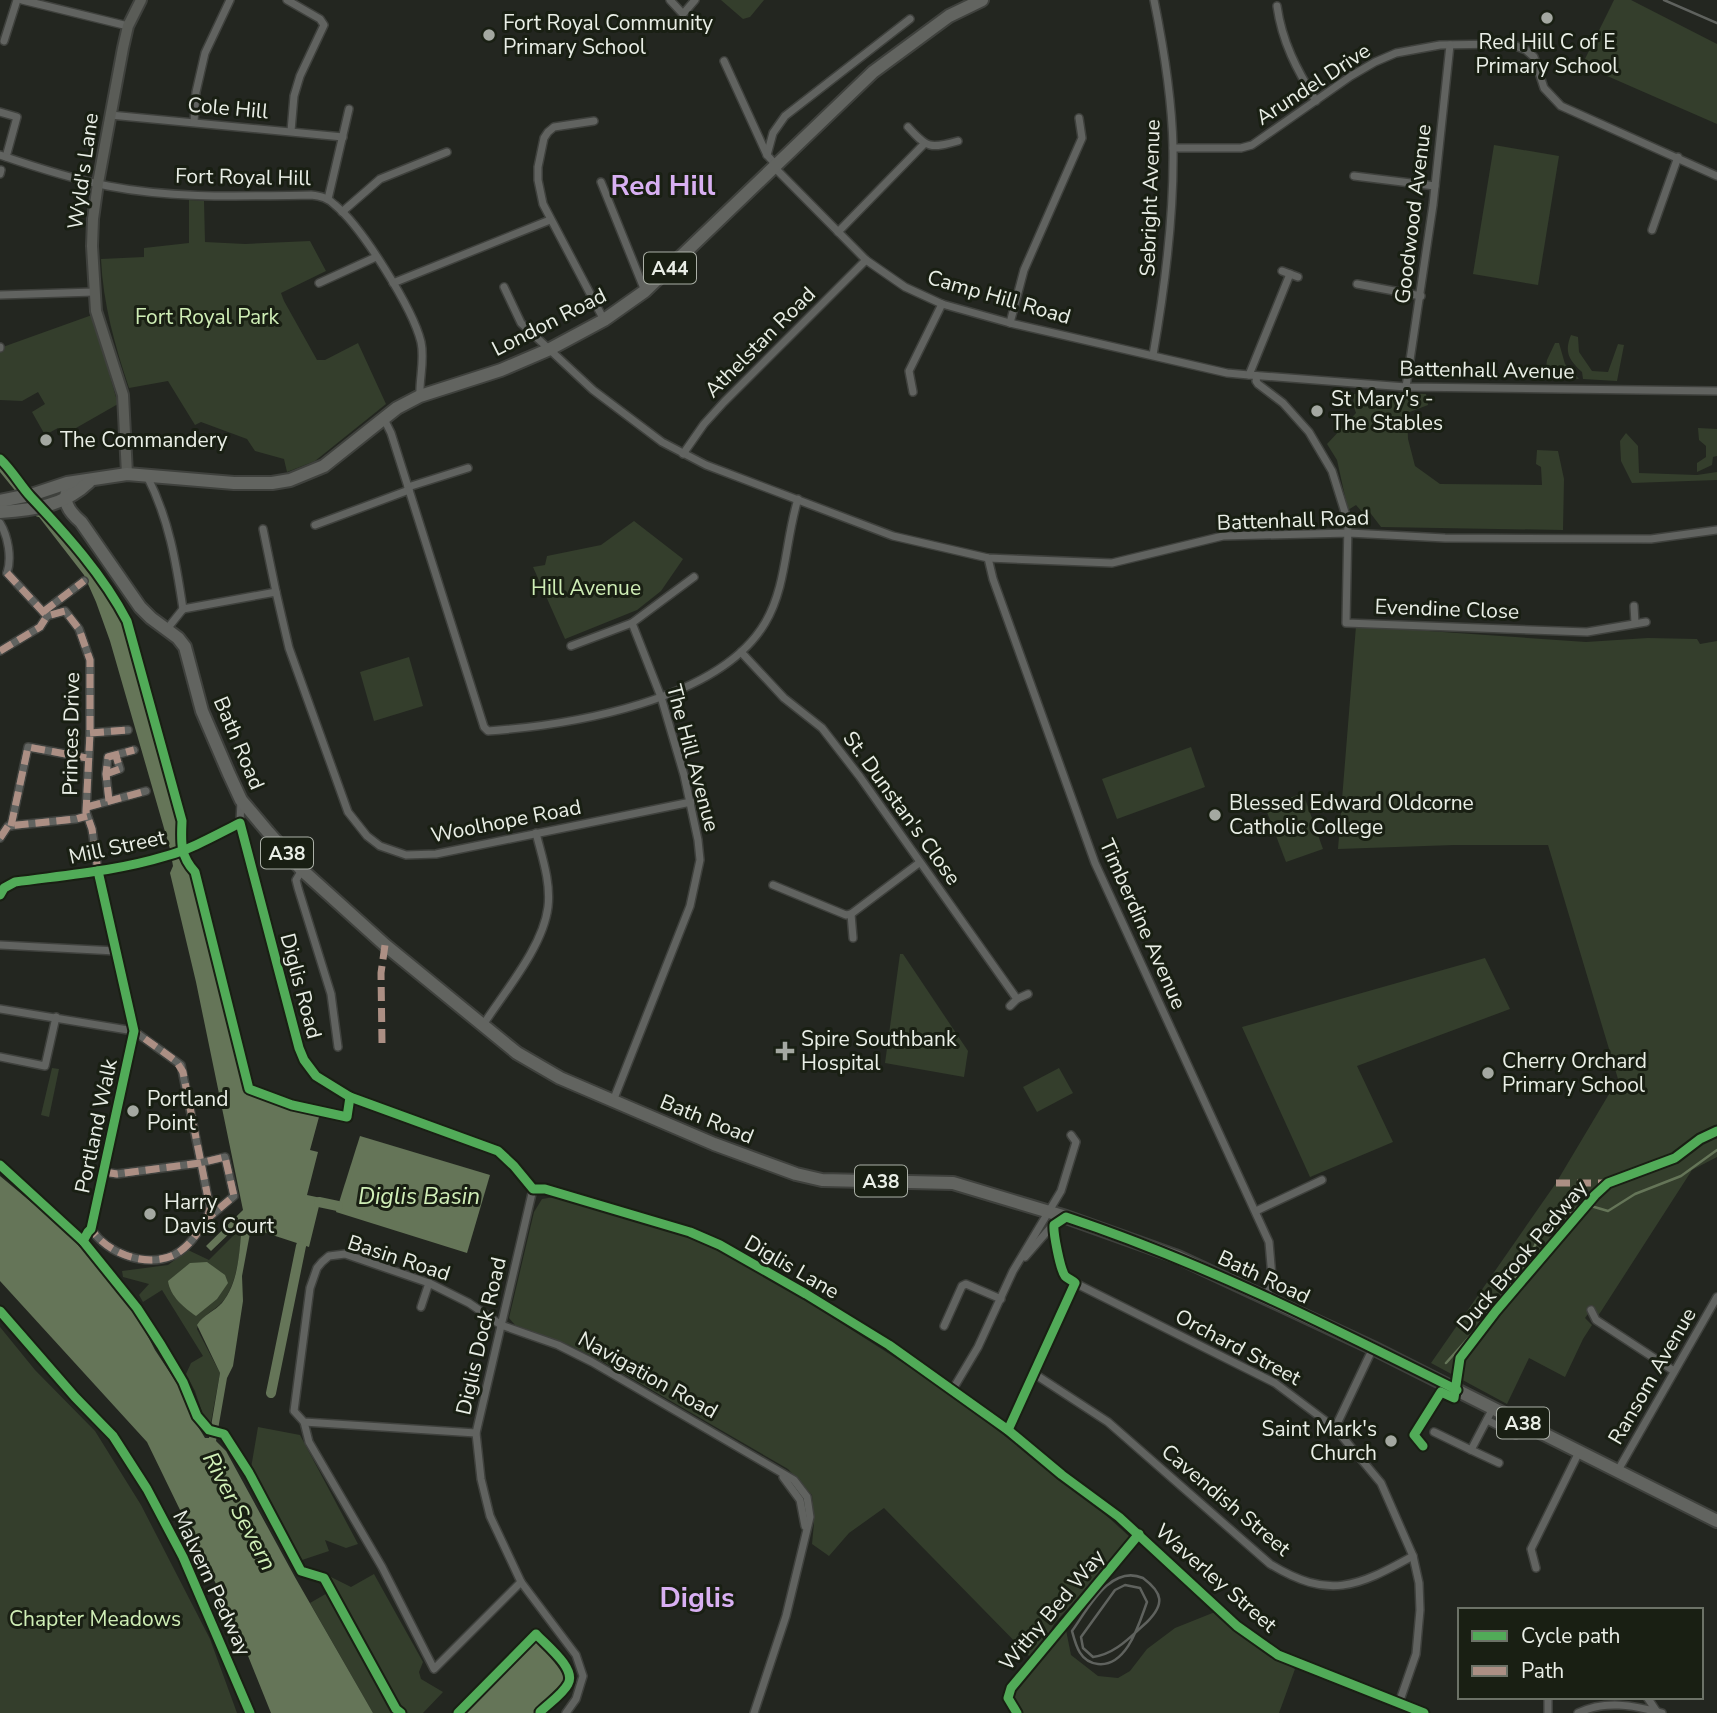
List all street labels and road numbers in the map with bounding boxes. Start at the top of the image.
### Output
street label: Arundel Drive [1250,36,1376,132]
street label: Cole Hill [186,91,270,126]
street label: Wyld's Lane [61,111,105,231]
street label: Sebright Avenue [1133,119,1167,277]
street label: Goodwood Avenue [1388,123,1438,305]
street label: Fort Royal Hill [175,162,312,192]
road number: A44 [644,252,696,284]
street label: Camp Hill Road [924,263,1074,331]
street label: Athelstan Road [698,280,822,404]
street label: London Road [487,281,611,363]
street label: Battenhall Avenue [1399,354,1575,386]
street label: Battenhall Road [1216,503,1370,537]
street label: Evendine Close [1374,592,1520,626]
street label: Princes Drive [56,672,86,796]
street label: The Hill Avenue [660,681,726,835]
street label: Bath Road [207,692,271,794]
street label: St. Dunstan's Close [837,725,967,891]
street label: Woolhope Road [428,793,584,849]
street label: Mill Street [66,823,168,871]
street label: Timberdine Avenue [1093,835,1193,1013]
road number: A38 [261,838,313,868]
street label: Diglis Road [273,930,329,1042]
street label: Portland Walk [68,1056,124,1196]
street label: Bath Road [656,1088,758,1150]
road number: A38 [855,1166,907,1196]
street label: Duck Brook Pedway [1450,1174,1594,1338]
street label: Basin Road [344,1228,454,1288]
street label: Diglis Lane [740,1229,844,1305]
street label: Bath Road [1213,1243,1315,1311]
street label: Diglis Dock Road [449,1254,513,1418]
street label: Orchard Street [1170,1302,1306,1392]
street label: Ransom Avenue [1601,1302,1703,1450]
street label: Navigation Road [573,1325,723,1425]
road number: A38 [1497,1408,1549,1438]
street label: Cavendish Street [1156,1438,1297,1563]
street label: Malvern Pedway [166,1506,258,1660]
street label: Waverley Street [1149,1517,1283,1639]
street label: Withy Bed Way [993,1543,1111,1676]

